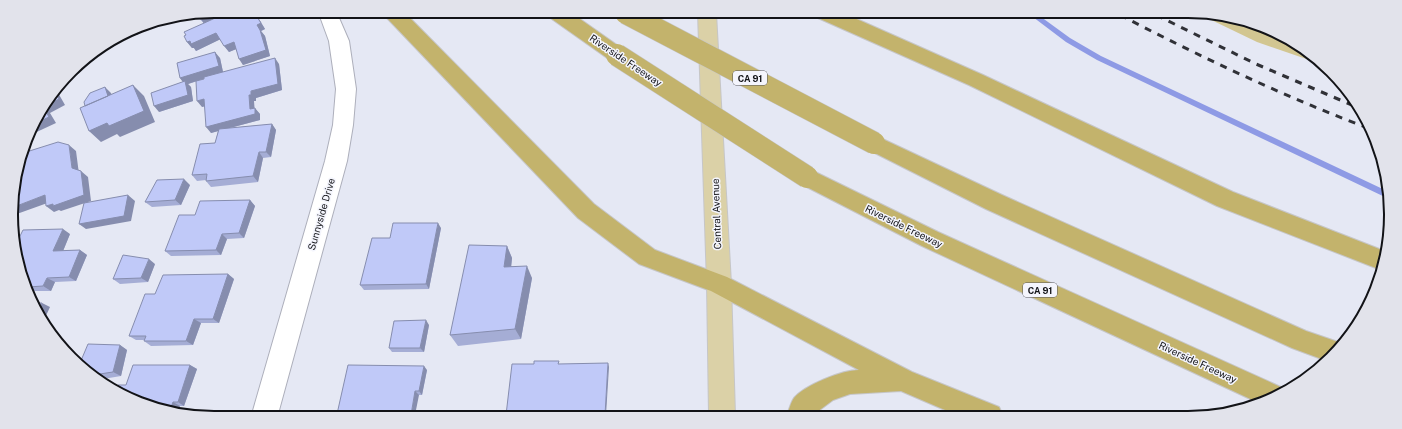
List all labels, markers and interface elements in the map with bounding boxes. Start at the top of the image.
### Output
street label: Riverside Freeway [588,31,665,89]
road number: CA 91 [733,71,767,85]
street label: Sunnyside Drive [305,176,337,252]
street label: Central Avenue [709,178,723,250]
street label: Riverside Freeway [863,202,945,250]
road number: CA 91 [1023,283,1057,297]
street label: Riverside Freeway [1157,339,1239,386]

